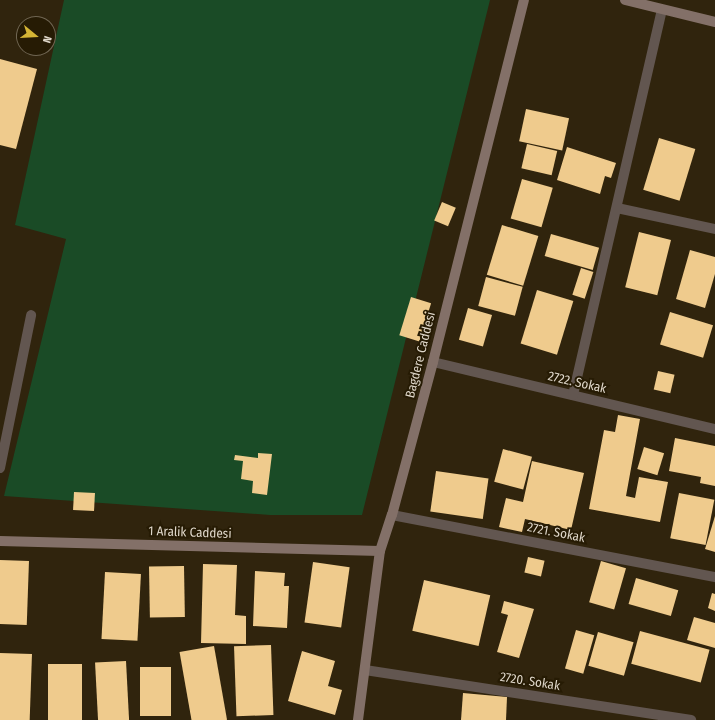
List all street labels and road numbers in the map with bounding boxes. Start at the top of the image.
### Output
street label: Bagdere Caddesi [403,310,439,400]
street label: 2722. Sokak [546,369,608,397]
street label: 2721. Sokak [526,520,586,546]
street label: 1 Aralik Caddesi [148,524,232,542]
street label: 2720. Sokak [499,670,561,694]

